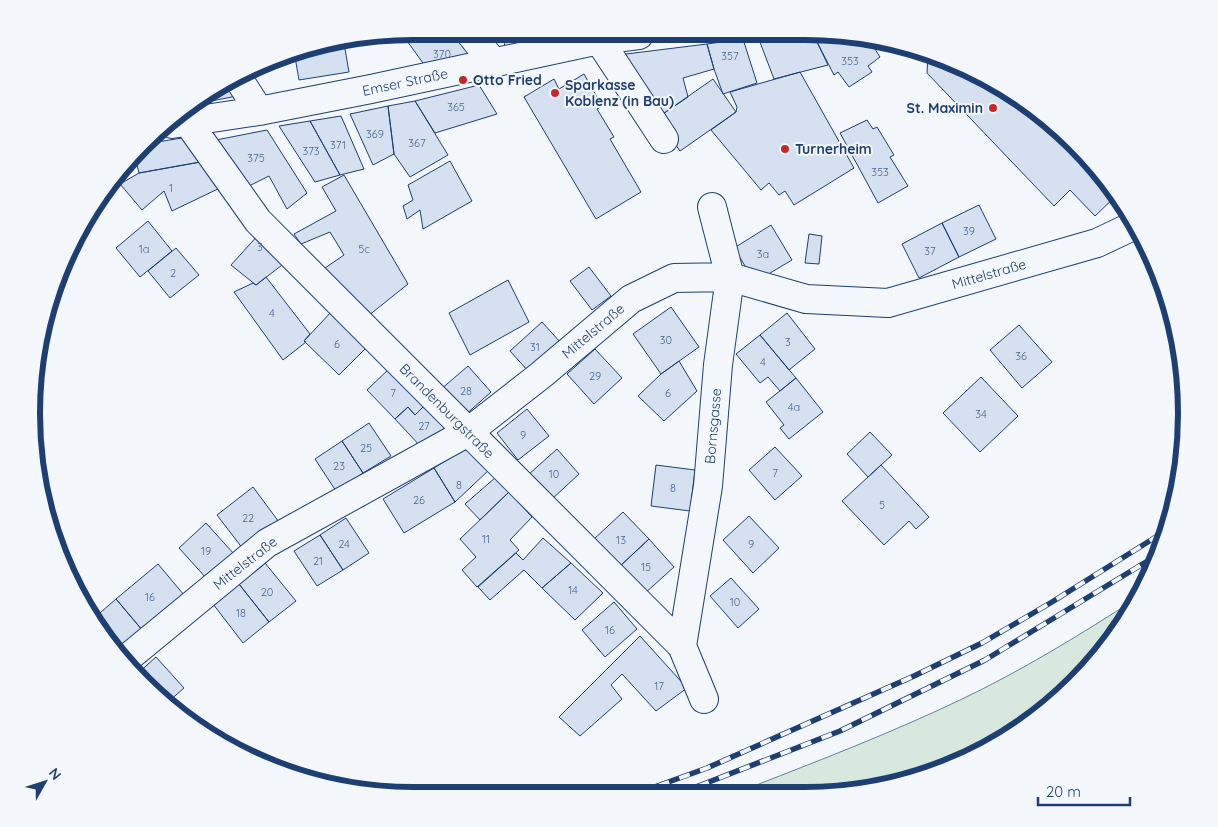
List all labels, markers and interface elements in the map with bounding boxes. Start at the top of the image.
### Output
house number: 370 [433,47,451,61]
house number: 357 [721,49,739,63]
house number: 353 [841,54,859,68]
street label: Emser Straße [361,64,450,100]
place label: Otto Fried [473,71,542,89]
marker: Otto Fried [457,74,469,86]
place label: Sparkasse Koblenz (in Bau) [565,76,674,110]
marker: Sparkasse Koblenz (in Bau) [549,87,561,99]
place label: St. Maximin [907,99,983,117]
house number: 365 [447,100,465,114]
marker: St. Maximin [987,102,999,114]
house number: 369 [366,127,384,141]
house number: 367 [408,136,426,150]
house number: 371 [330,138,346,152]
place label: Turnerheim [795,140,872,158]
marker: Turnerheim [779,143,791,155]
house number: 373 [302,144,320,158]
house number: 375 [247,151,265,165]
house number: 353 [871,165,889,179]
house number: 1 [169,181,173,195]
house number: 39 [963,224,975,238]
house number: 3 [257,240,263,254]
house number: 1a [139,242,149,256]
house number: 5c [358,242,370,256]
house number: 37 [924,244,936,258]
house number: 3a [757,247,769,261]
street label: Mittelstraße [950,255,1028,293]
house number: 2 [170,266,176,280]
street label: Mittelstraße [558,299,628,362]
house number: 4 [269,306,275,320]
house number: 30 [660,333,672,347]
house number: 3 [785,335,791,349]
house number: 6 [334,337,340,351]
house number: 31 [530,340,540,354]
house number: 36 [1015,349,1027,363]
house number: 4 [760,355,766,369]
street label: Brandenburgstraße [396,360,498,462]
house number: 29 [589,369,601,383]
house number: 28 [460,384,472,398]
house number: 7 [390,386,396,400]
house number: 6 [665,386,671,400]
street label: Bornsgasse [701,387,725,465]
house number: 4a [788,400,800,414]
house number: 34 [975,407,987,421]
house number: 27 [418,419,430,433]
house number: 9 [520,428,526,442]
house number: 25 [360,441,372,455]
house number: 23 [333,459,345,473]
house number: 7 [772,466,778,480]
house number: 10 [549,467,559,481]
house number: 8 [456,478,462,492]
house number: 8 [670,481,676,495]
house number: 26 [413,493,425,507]
house number: 5 [879,498,885,512]
house number: 22 [242,511,254,525]
street label: Mittelstraße [209,532,281,594]
house number: 11 [482,532,490,546]
house number: 13 [616,533,626,547]
house number: 24 [338,537,350,551]
house number: 9 [748,537,754,551]
house number: 19 [201,544,211,558]
house number: 21 [313,554,323,568]
house number: 15 [641,560,651,574]
house number: 14 [568,583,578,597]
house number: 20 [261,585,273,599]
house number: 16 [145,590,155,604]
house number: 10 [730,595,740,609]
house number: 18 [236,606,246,620]
house number: 16 [605,623,615,637]
house number: 17 [654,679,664,693]
north arrow [20,757,70,807]
text: N [45,764,65,783]
scale bar [1038,774,1130,806]
text: 20 m [1046,782,1081,801]

